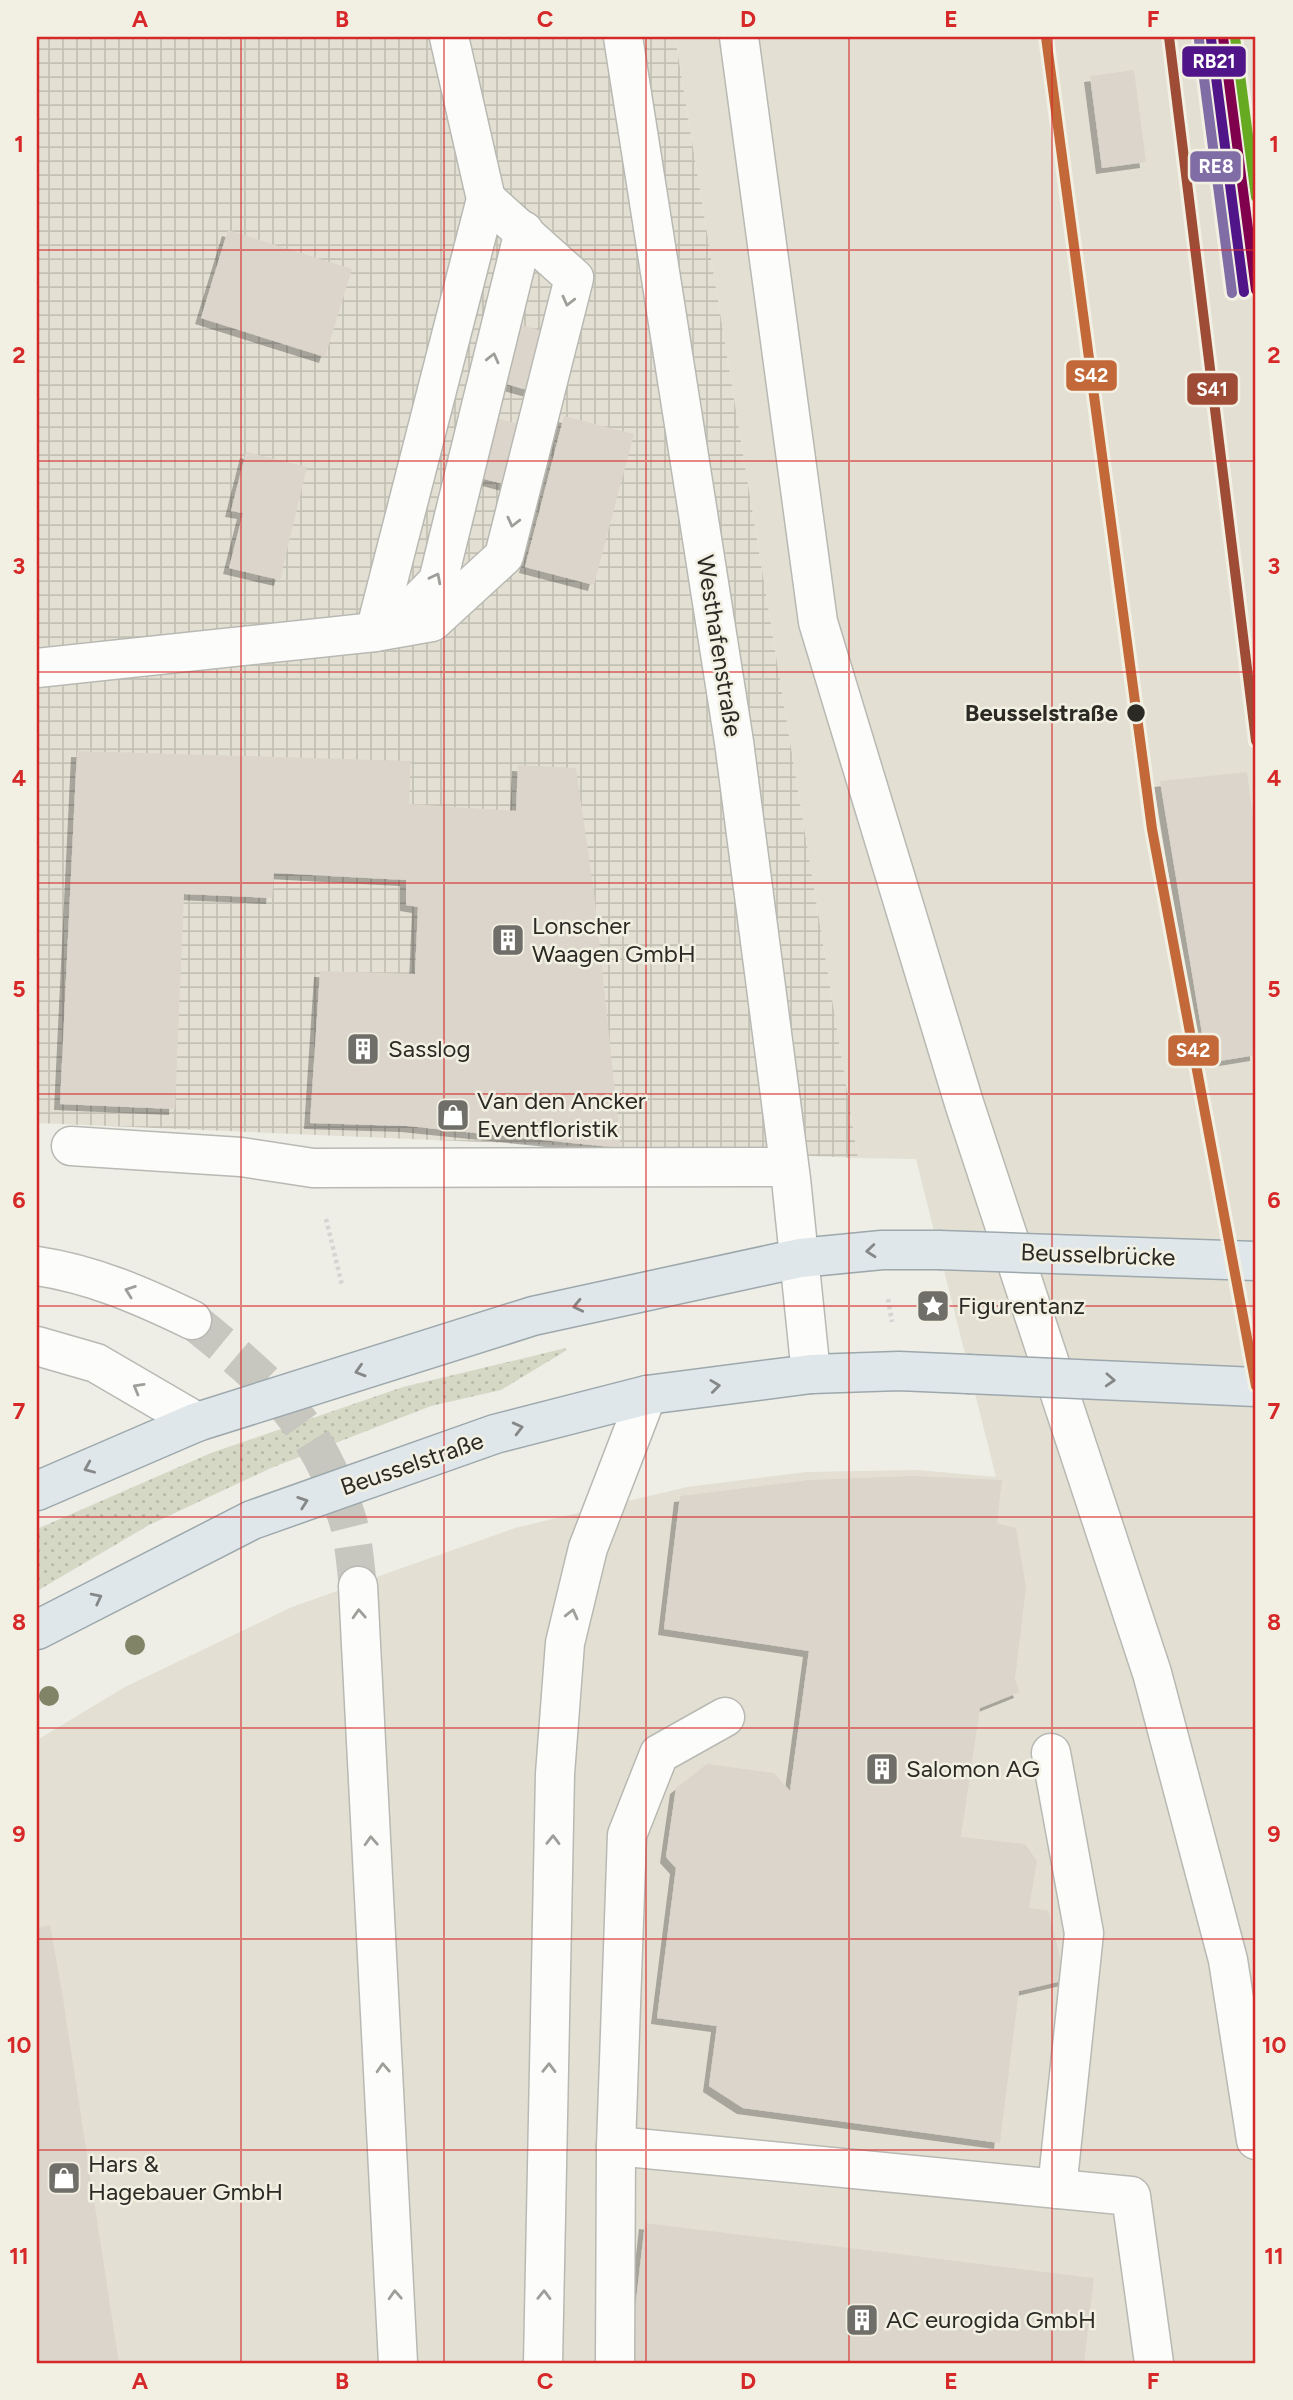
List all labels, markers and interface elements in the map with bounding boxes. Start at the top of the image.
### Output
text: A [132,5,149,33]
text: B [335,5,349,33]
text: C [537,5,554,33]
text: D [740,5,756,33]
text: E [944,5,958,33]
text: F [1147,5,1160,33]
line badge: RB21 [1181,45,1247,78]
text: RB21 [1193,50,1235,73]
text: 1 [14,130,24,158]
text: 1 [1269,130,1279,158]
line badge: RE8 [1189,150,1242,183]
text: RE8 [1198,155,1234,178]
one-way arrow [562,295,576,307]
text: 2 [12,341,26,369]
text: 2 [1267,341,1281,369]
one-way arrow [485,352,499,364]
line badge: S42 [1065,359,1118,392]
text: S42 [1074,364,1108,387]
line badge: S41 [1186,372,1239,406]
text: S41 [1196,378,1228,401]
one-way arrow [507,516,521,528]
text: 3 [13,552,25,580]
text: 3 [1268,552,1280,580]
street label: Westhafenstraße [691,553,748,739]
one-way arrow [428,572,441,585]
place label: Beusselstraße [965,698,1118,727]
marker: Beusselstraße [1125,702,1147,724]
text: 4 [12,764,26,792]
text: 4 [1267,764,1281,792]
place label: Lonscher Waagen GmbH [532,911,696,968]
building icon: Lonscher Waagen GmbH [489,921,527,959]
text: 5 [12,975,26,1003]
text: 5 [1267,975,1281,1003]
building icon: Sasslog [344,1030,382,1068]
place label: Sasslog [388,1034,471,1063]
line badge: S42 [1167,1034,1220,1067]
text: S42 [1176,1039,1210,1062]
place label: Van den Ancker Eventfloristik [477,1086,646,1143]
shop icon: Van den Ancker Eventfloristik [434,1096,472,1134]
text: 6 [12,1186,26,1214]
text: 6 [1267,1186,1281,1214]
street label: Beusselbrücke [1020,1237,1176,1272]
one-way arrow [865,1243,876,1258]
one-way arrow [125,1286,137,1300]
place icon: Figurentanz [914,1287,952,1325]
place label: Figurentanz [958,1291,1085,1320]
one-way arrow [572,1298,584,1313]
one-way arrow [355,1362,367,1377]
one-way arrow [1105,1373,1116,1388]
one-way arrow [709,1379,721,1394]
one-way arrow [132,1383,145,1396]
text: 7 [13,1397,26,1425]
text: 7 [1268,1397,1281,1425]
one-way arrow [512,1422,524,1436]
street label: Beusselstraße [337,1426,487,1502]
one-way arrow [84,1460,96,1474]
one-way arrow [297,1496,309,1510]
one-way arrow [90,1593,102,1607]
text: 8 [12,1608,26,1636]
one-way arrow [352,1608,367,1619]
one-way arrow [564,1608,578,1620]
text: 8 [1267,1608,1281,1636]
building icon: Salomon AG [863,1750,901,1788]
place label: Salomon AG [906,1754,1040,1783]
text: 9 [12,1820,26,1848]
text: 9 [1267,1820,1281,1848]
one-way arrow [546,1834,561,1845]
one-way arrow [364,1835,379,1846]
text: 10 [7,2031,31,2059]
text: 10 [1262,2031,1286,2059]
one-way arrow [376,2062,391,2073]
one-way arrow [541,2062,556,2073]
place label: Hars & Hagebauer GmbH [88,2149,283,2206]
shop icon: Hars & Hagebauer GmbH [45,2159,83,2197]
text: 11 [9,2242,29,2270]
text: 11 [1264,2242,1284,2270]
one-way arrow [388,2289,403,2300]
one-way arrow [536,2289,552,2300]
building icon: AC eurogida GmbH [843,2301,881,2339]
place label: AC eurogida GmbH [886,2305,1096,2334]
text: A [132,2367,149,2395]
text: B [335,2367,349,2395]
text: C [537,2367,554,2395]
text: D [740,2367,756,2395]
text: E [944,2367,958,2395]
text: F [1147,2367,1160,2395]

